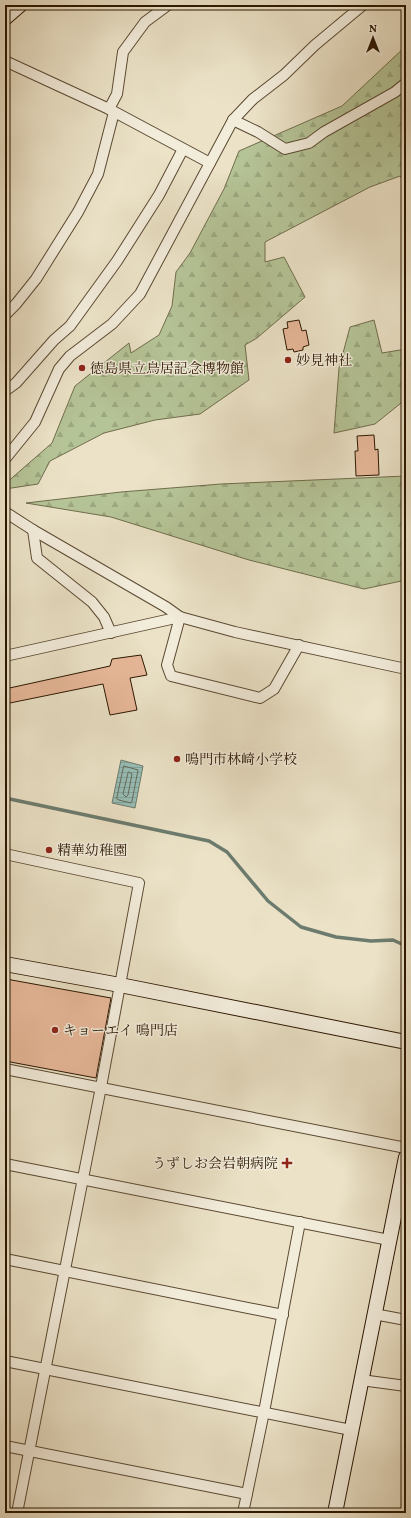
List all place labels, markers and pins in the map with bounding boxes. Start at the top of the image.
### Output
place label: 妙見神社 [296,352,352,371]
marker: 妙見神社 [283,355,293,365]
place label: 徳島県立鳥居記念博物館 [90,360,244,379]
marker: 徳島県立鳥居記念博物館 [77,363,87,373]
place label: 鳴門市林崎小学校 [185,751,297,770]
marker: 鳴門市林崎小学校 [172,754,182,764]
place label: 精華幼稚園 [57,842,127,861]
marker: 精華幼稚園 [44,845,54,855]
place label: キョーエイ 鳴門店 [63,1022,178,1041]
marker: キョーエイ 鳴門店 [50,1025,60,1035]
place label: うずしお会岩朝病院 [152,1155,278,1174]
marker: うずしお会岩朝病院 [281,1157,293,1169]

